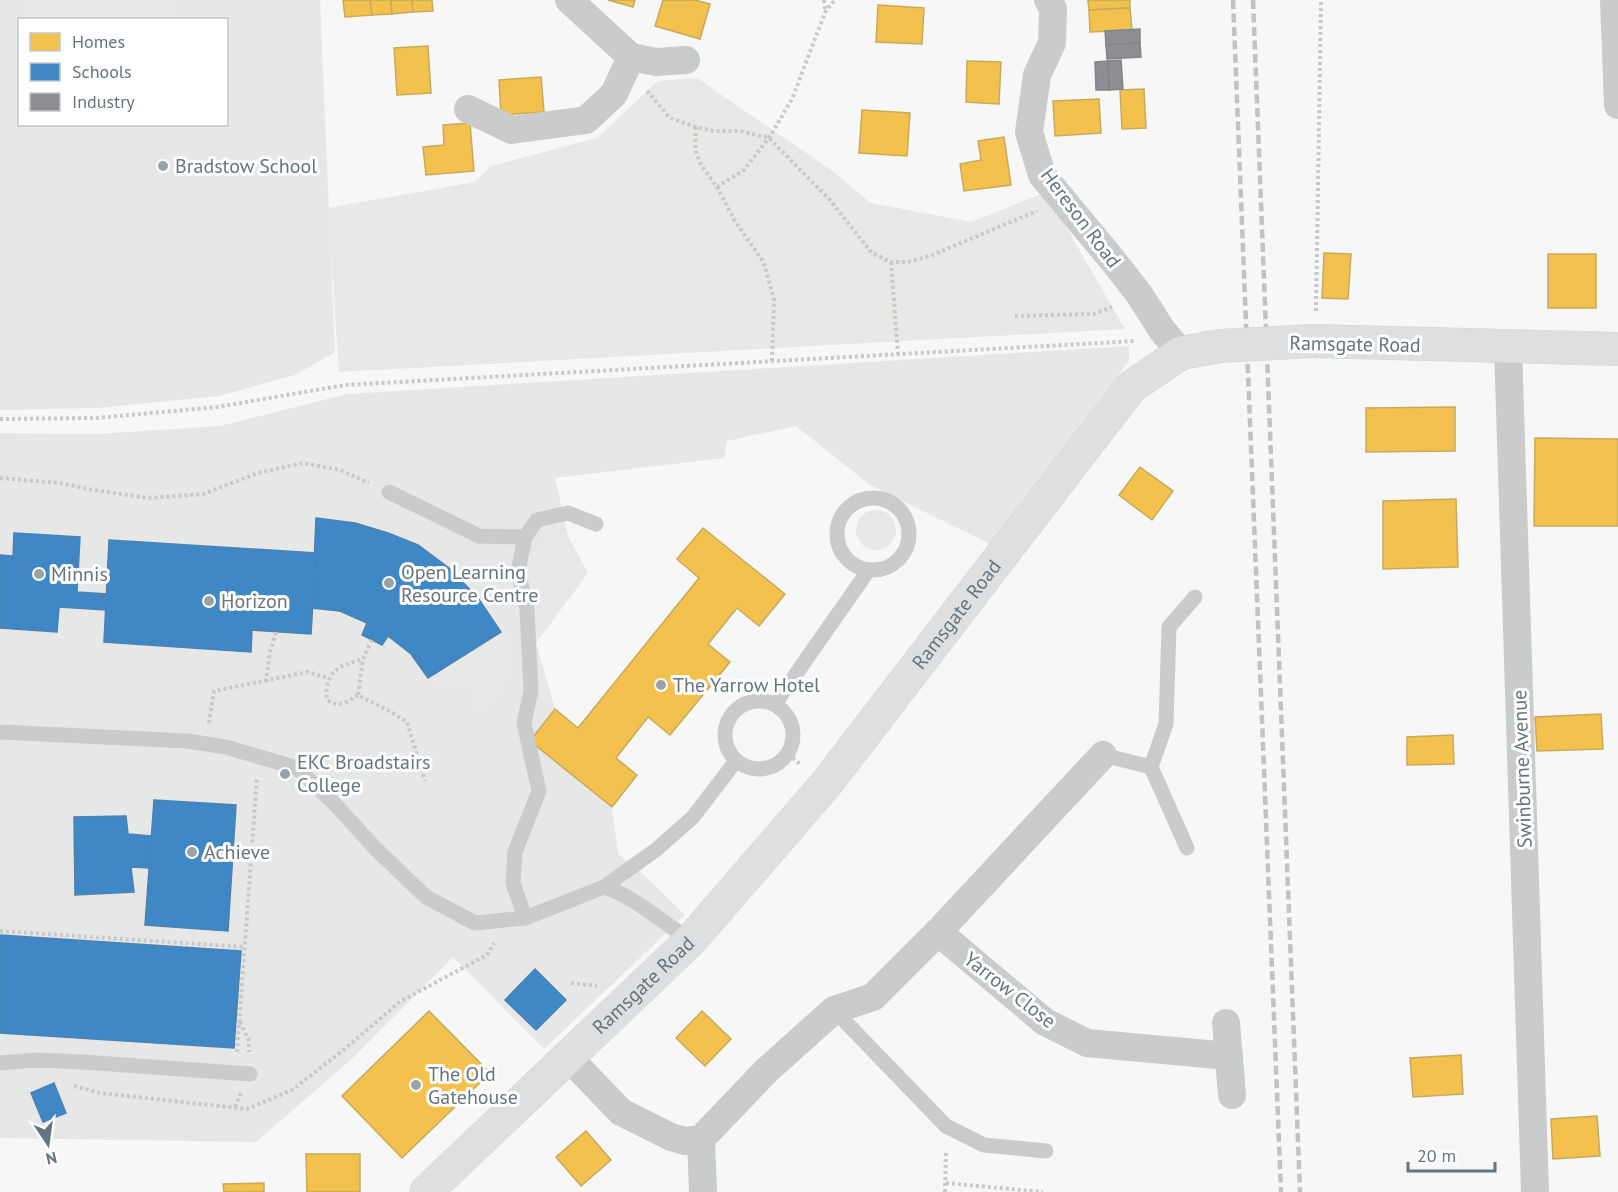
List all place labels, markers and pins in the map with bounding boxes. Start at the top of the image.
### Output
place label: Bradstow School [175,153,317,179]
marker: Bradstow School [156,159,170,173]
place label: Open Learning Resource Centre [401,559,538,608]
place label: Minnis [51,561,108,587]
marker: Minnis [32,567,46,581]
marker: Open Learning Resource Centre [382,576,396,590]
place label: Horizon [221,588,288,614]
marker: Horizon [202,594,216,608]
place label: The Yarrow Hotel [673,672,820,698]
marker: The Yarrow Hotel [654,678,668,692]
place label: EKC Broadstairs College [297,749,430,798]
marker: EKC Broadstairs College [278,767,292,781]
place label: Achieve [204,839,270,865]
marker: Achieve [185,845,199,859]
place label: The Old Gatehouse [428,1061,518,1110]
marker: The Old Gatehouse [409,1078,423,1092]

